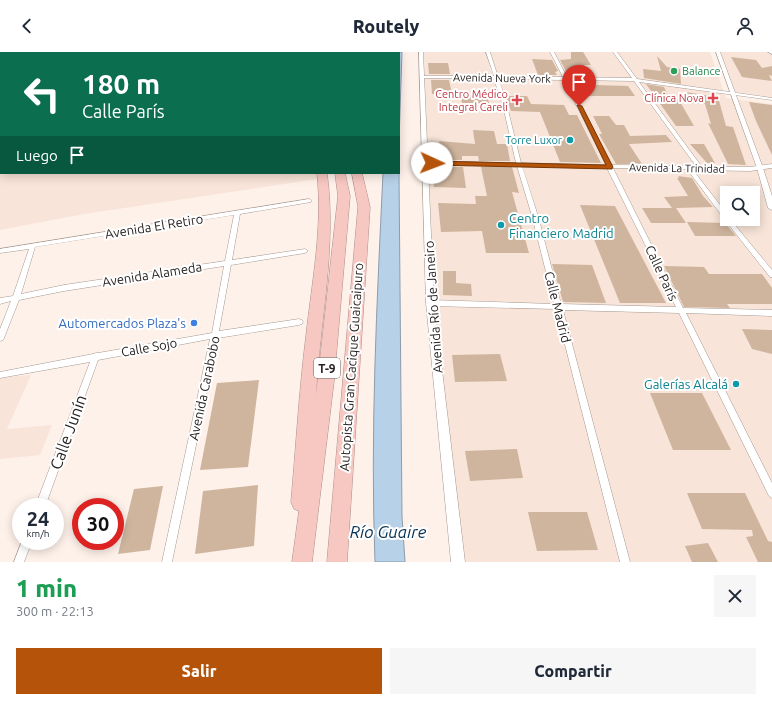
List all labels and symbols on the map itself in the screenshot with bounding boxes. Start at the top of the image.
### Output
pin [562,65,596,106]
place label: Balance [682,65,721,77]
marker: Balance [669,66,679,76]
street label: Avenida Nueva York [453,71,551,85]
place label: Centro Médico Integral Careli [435,88,508,113]
place label: Clínica Nova [644,92,704,104]
marker: Clínica Nova [707,92,719,104]
marker: Centro Médico Integral Careli [511,94,523,106]
place label: Torre Luxor [505,134,563,146]
marker: Torre Luxor [565,135,575,145]
position arrow [411,142,453,184]
street label: Avenida La Trinidad [629,161,725,175]
street label: Avenida El Retiro [104,211,204,241]
place label: Centro Financiero Madrid [509,211,614,240]
marker: Centro Financiero Madrid [496,220,506,230]
street label: Avenida Río de Janeiro [421,240,445,374]
street label: Calle París [643,243,681,303]
street label: Avenida Alameda [101,259,203,289]
street label: Autopista Gran Cacique Guaicaipuro [337,262,365,472]
street label: Calle Madrid [542,270,574,344]
place label: Automercados Plaza's [59,316,186,330]
marker: Automercados Plaza's [189,318,199,328]
street label: Calle Sojo [120,335,178,359]
street label: Avenida Carabobo [186,335,222,441]
road number: T-9 [314,358,340,378]
place label: Galerías Alcalá [644,377,728,391]
marker: Galerías Alcalá [731,379,741,389]
street label: Calle Junín [46,392,90,472]
speed limit sign: 30 [72,498,124,550]
water label: Río Guaire [350,522,427,541]

